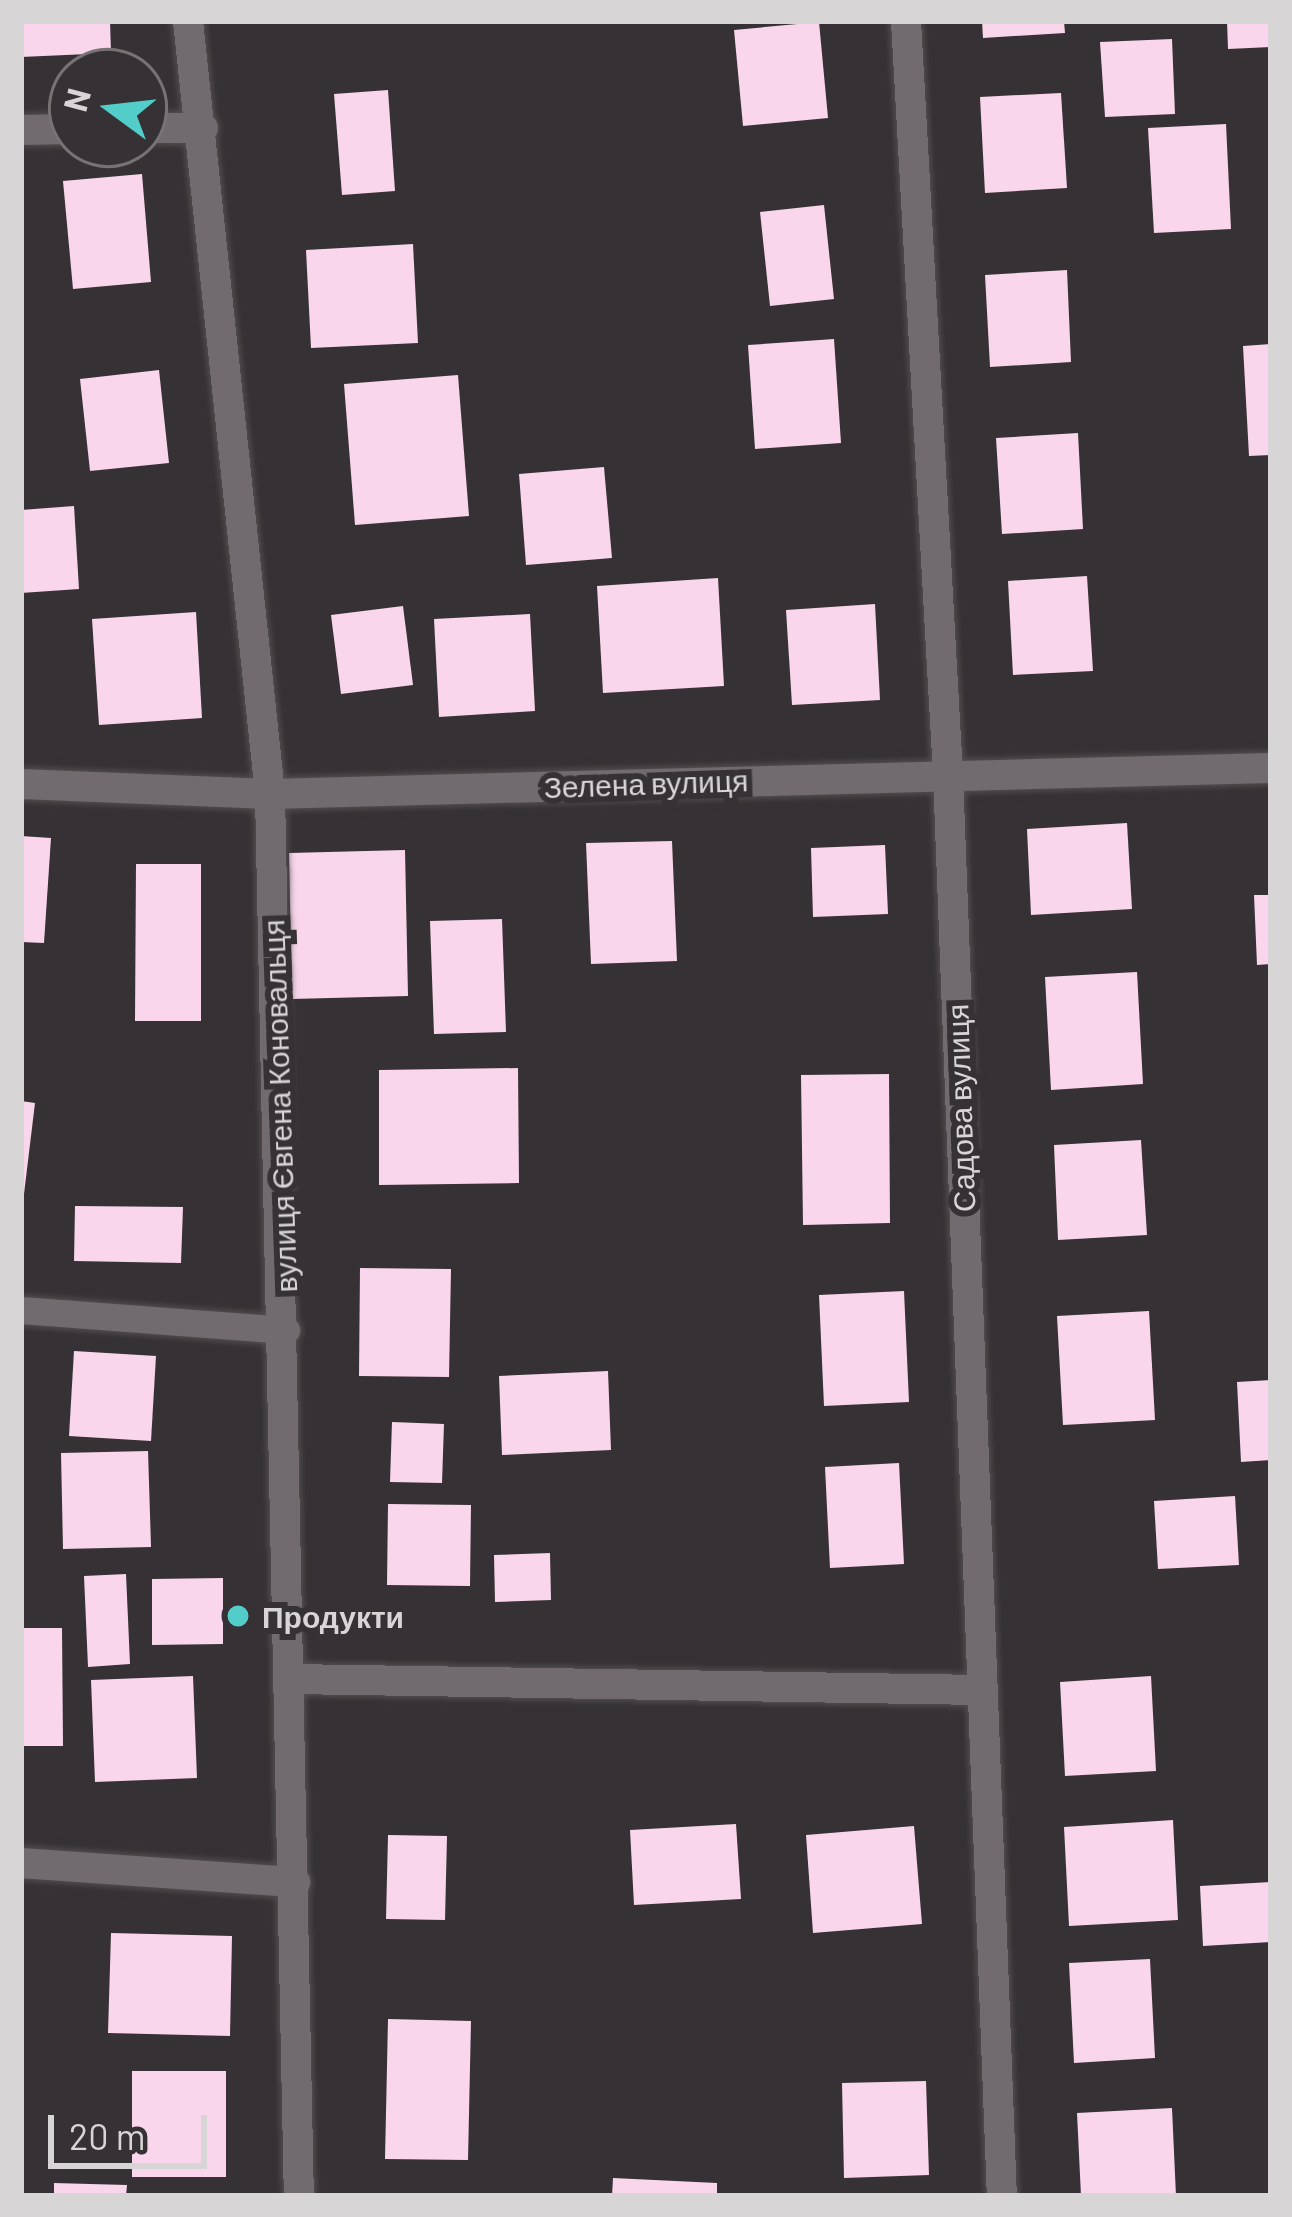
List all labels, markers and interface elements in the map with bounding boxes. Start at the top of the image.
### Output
north arrow [48,48,168,168]
text: N [54,84,98,115]
street label: Зелена вулиця [543,761,749,805]
street label: вулиця Євгена Коновальця [254,919,304,1293]
street label: Садова вулиця [938,1003,982,1213]
place label: Продукти [262,1598,404,1634]
marker: Продукти [225,1603,251,1629]
scale bar [54,2091,213,2165]
text: 20 m [69,2114,146,2157]

